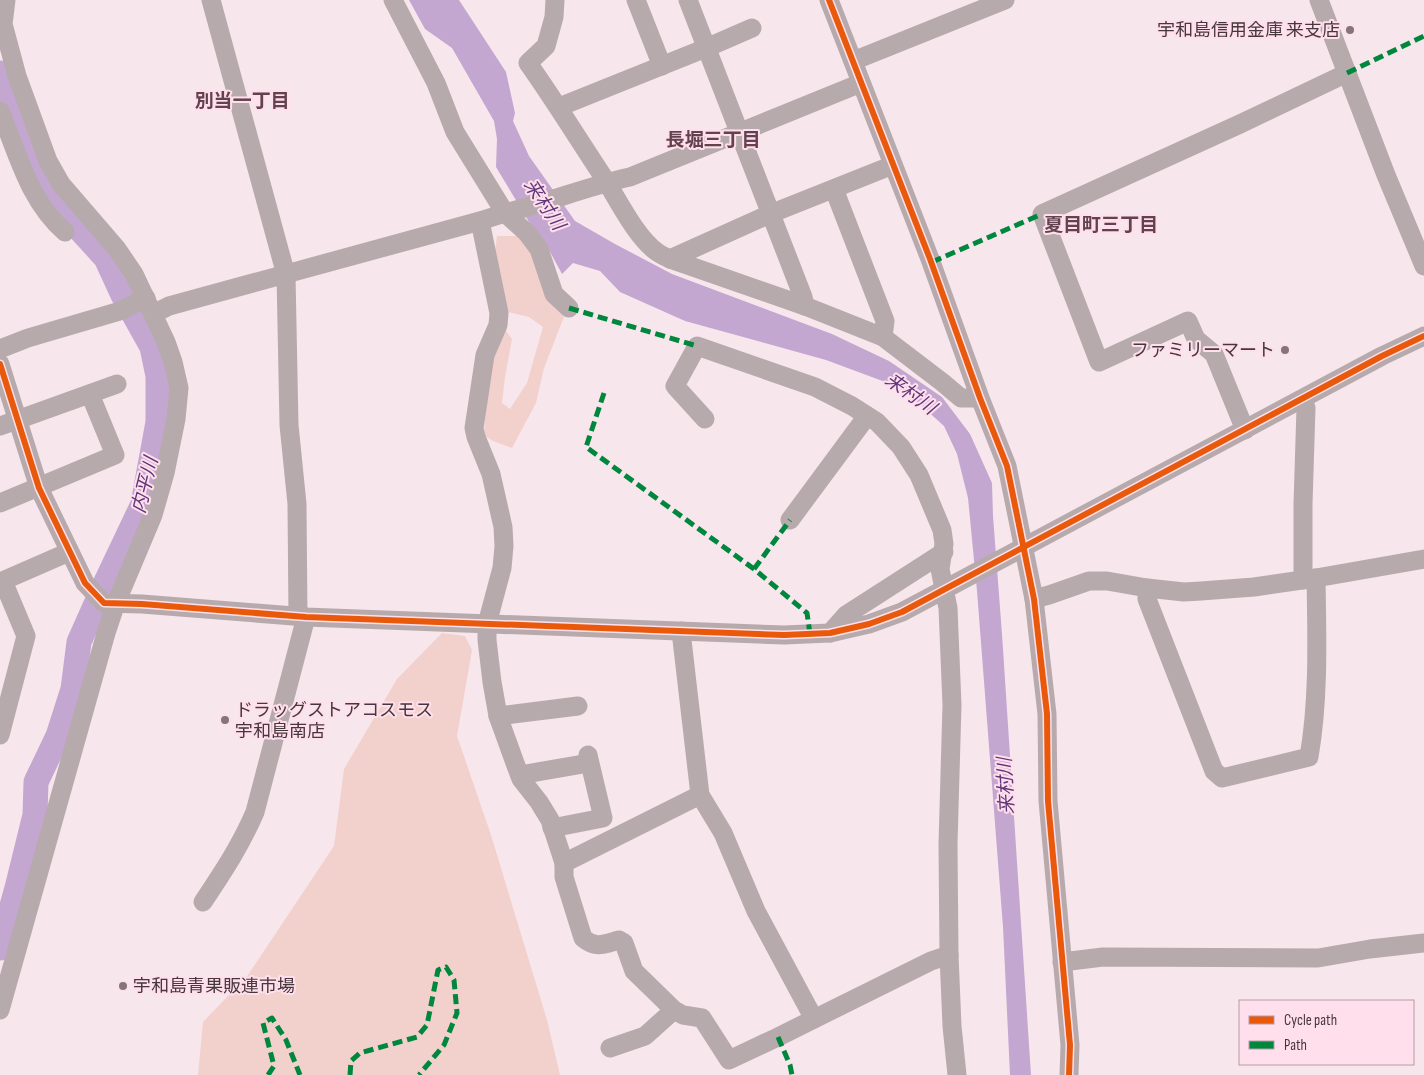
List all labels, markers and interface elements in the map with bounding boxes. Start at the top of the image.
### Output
place label: 宇和島信用金庫 来支店 [1157,20,1340,41]
marker: 宇和島信用金庫 来支店 [1344,24,1356,36]
district label: 別当一丁目 [194,90,290,113]
district label: 長堀三丁目 [665,129,761,152]
water label: 来村川 [518,175,570,237]
district label: 夏目町三丁目 [1044,214,1158,237]
place label: ファミリーマート [1131,340,1275,361]
marker: ファミリーマート [1279,344,1291,356]
water label: 来村川 [880,368,942,421]
water label: 内平川 [127,453,164,516]
place label: ドラッグストアコスモス 宇和島南店 [235,700,433,742]
marker: ドラッグストアコスモス 宇和島南店 [219,714,231,726]
water label: 来村川 [993,755,1019,815]
place label: 宇和島青果販連市場 [133,976,295,997]
marker: 宇和島青果販連市場 [117,980,129,992]
legend [1239,1000,1414,1065]
text: Cycle path [1284,1011,1337,1030]
text: Path [1284,1036,1307,1055]

